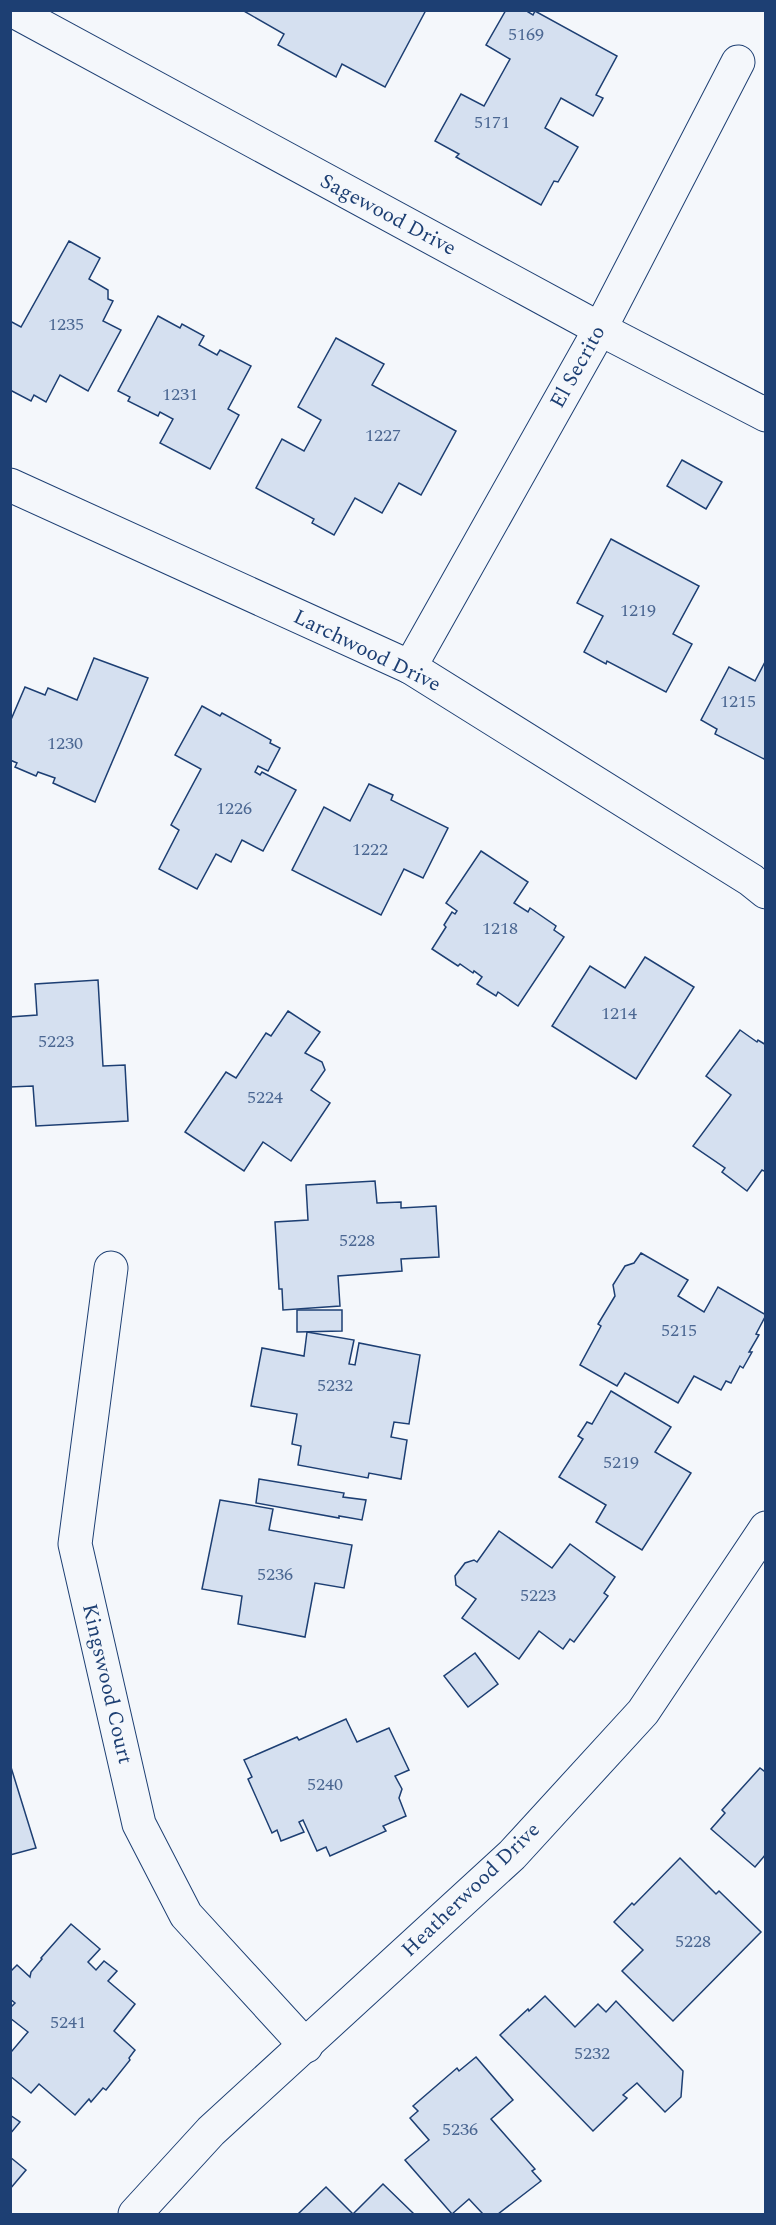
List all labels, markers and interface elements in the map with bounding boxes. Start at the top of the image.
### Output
house number: 5169 [508,21,544,48]
house number: 5171 [474,109,510,136]
street label: Sagewood Drive [314,166,462,264]
house number: 1235 [48,311,84,338]
street label: El Secrito [542,320,614,414]
house number: 1231 [162,381,198,408]
house number: 1227 [365,422,401,449]
house number: 1219 [620,597,656,624]
street label: Larchwood Drive [288,601,446,701]
house number: 1215 [720,688,756,715]
house number: 1230 [47,730,83,757]
house number: 1226 [216,795,252,822]
house number: 1222 [352,836,388,863]
house number: 1218 [482,915,518,942]
house number: 1214 [601,1000,637,1027]
house number: 5223 [38,1028,74,1055]
house number: 5224 [247,1084,283,1111]
house number: 5228 [339,1227,375,1254]
house number: 5215 [661,1317,697,1344]
house number: 5232 [317,1372,353,1399]
house number: 5219 [603,1449,639,1476]
house number: 5236 [257,1561,293,1588]
house number: 5223 [520,1582,556,1609]
street label: Kingswood Court [73,1601,141,1767]
house number: 5240 [307,1771,343,1798]
street label: Heatherwood Drive [394,1815,548,1965]
house number: 5228 [675,1928,711,1955]
house number: 5241 [50,2009,86,2036]
house number: 5232 [574,2040,610,2067]
house number: 5236 [442,2116,478,2143]

